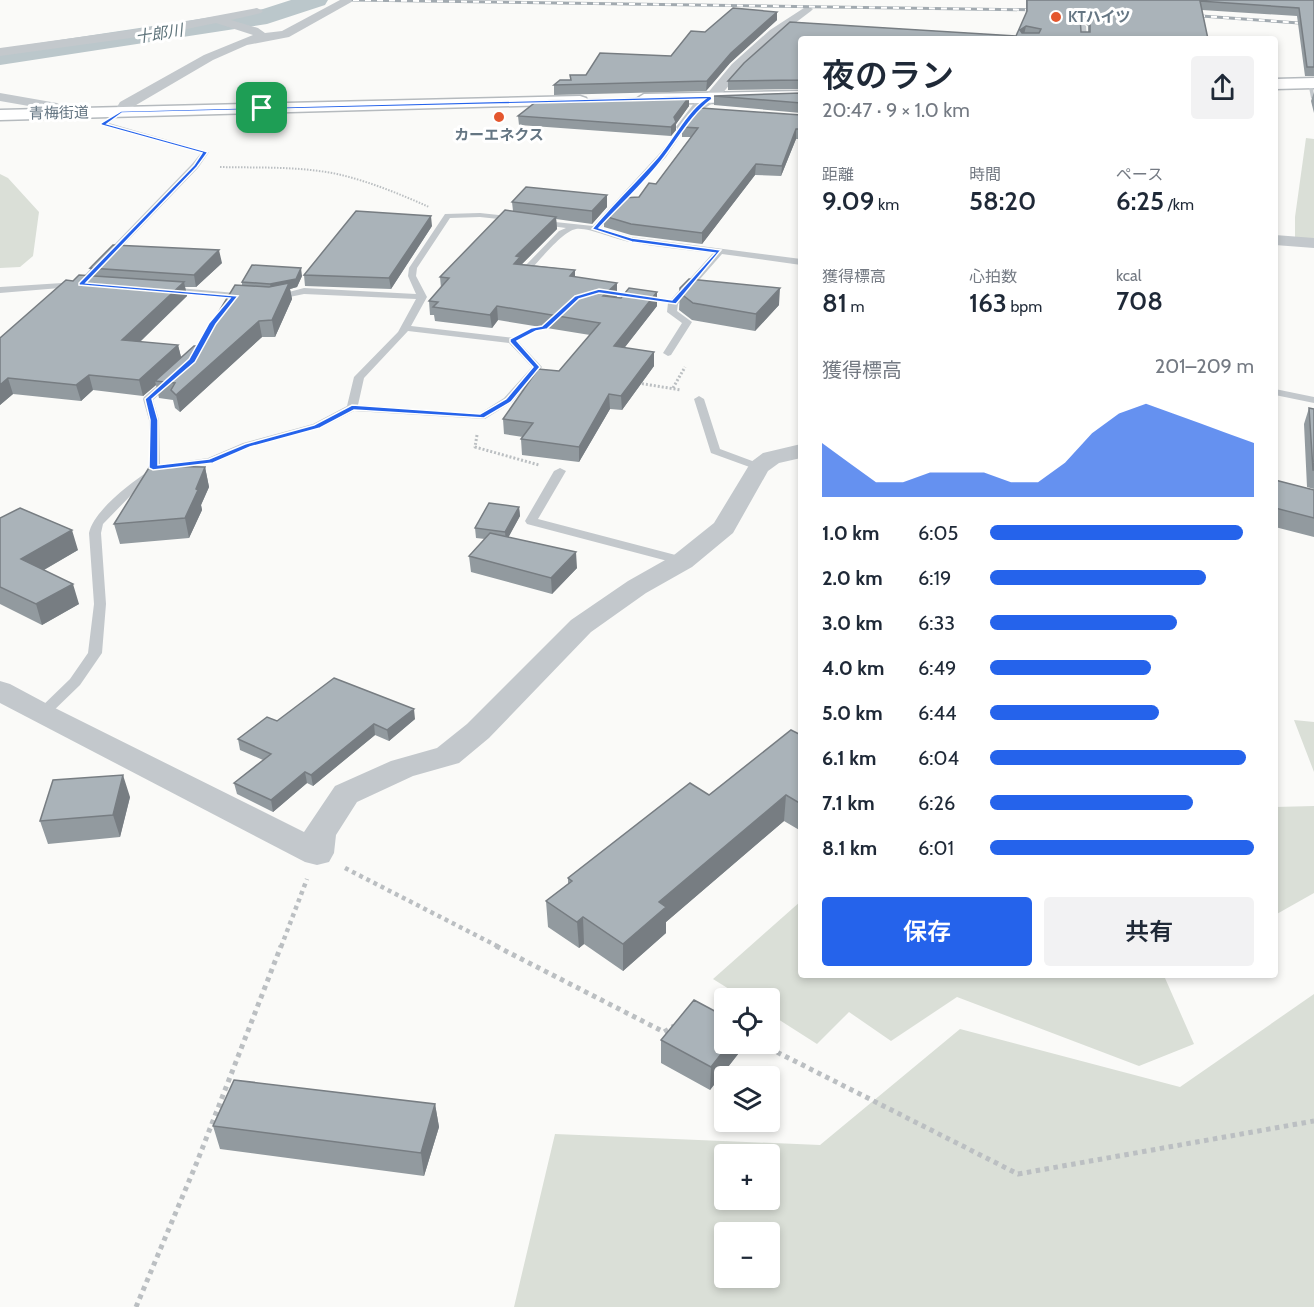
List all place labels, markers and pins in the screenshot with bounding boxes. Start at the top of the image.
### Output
place label: KTハイツ [1068,8,1130,26]
marker: KTハイツ [1049,10,1063,24]
pin [236,82,287,133]
marker: カーエネクス [492,110,506,124]
place label: カーエネクス [454,126,544,144]

